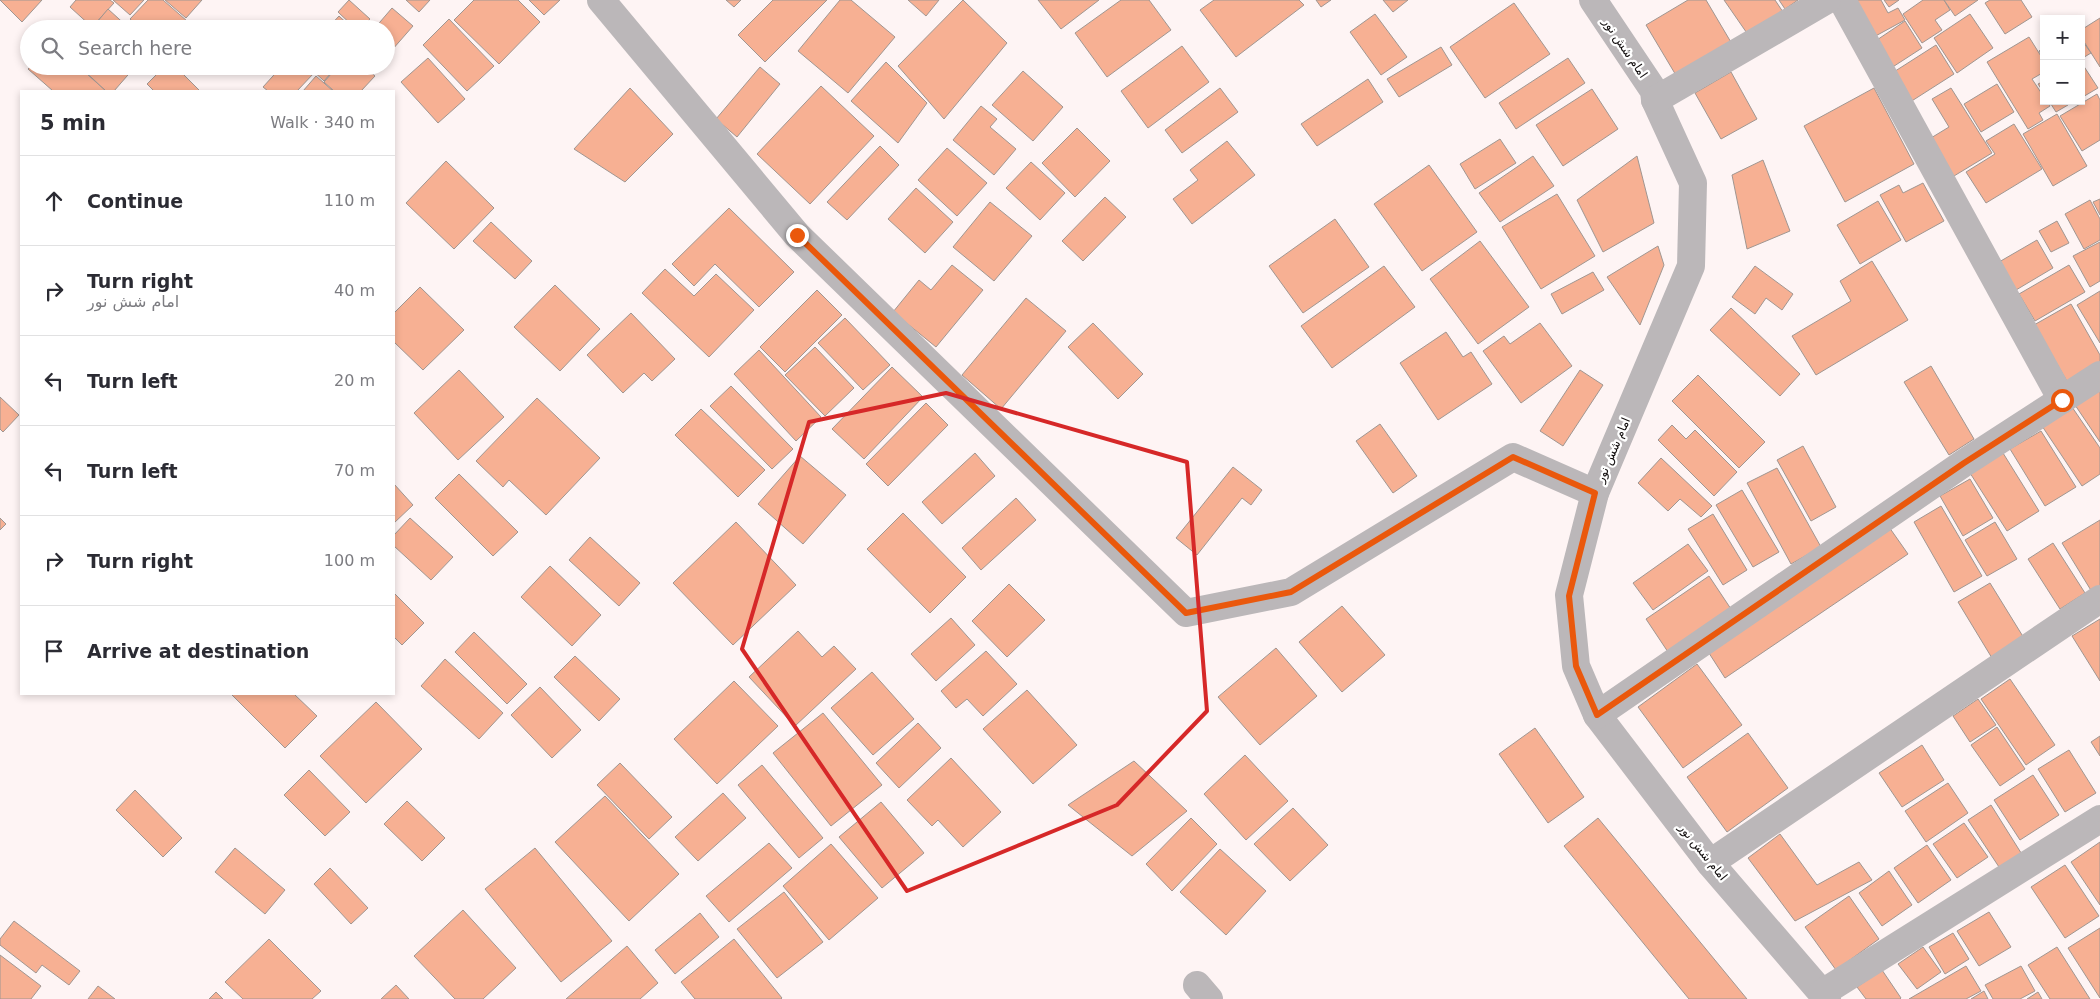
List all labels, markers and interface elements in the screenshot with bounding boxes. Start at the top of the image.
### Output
street label: امام شش نور [1598,15,1650,81]
map controls [2040,15,2085,105]
button: + [2040,15,2085,60]
search box [20,20,395,75]
icon: search [38,34,66,62]
text: Search here [78,37,192,59]
button: − [2040,60,2085,105]
text: 5 min [40,111,106,135]
text: Walk · 340 m [270,113,375,132]
icon: ahead [40,187,68,215]
text: Continue [87,190,183,212]
text: 110 m [324,191,375,210]
route end [786,224,809,247]
text: Turn right [87,270,193,292]
icon: right [40,277,68,305]
text: 40 m [334,281,375,300]
text: امام شش نور [87,292,179,311]
icon: left [40,367,68,395]
text: Turn left [87,370,178,392]
text: 20 m [334,371,375,390]
route start [2051,389,2074,412]
street label: امام شش نور [1593,415,1634,486]
icon: left [40,457,68,485]
text: Turn left [87,460,178,482]
text: 70 m [334,461,375,480]
icon: right [40,547,68,575]
text: Turn right [87,550,193,572]
text: 100 m [324,551,375,570]
icon: arrive [40,637,68,665]
text: Arrive at destination [87,640,309,662]
street label: امام شش نور [1674,820,1730,884]

